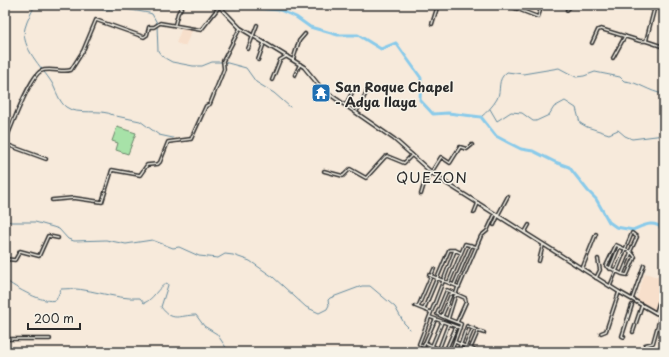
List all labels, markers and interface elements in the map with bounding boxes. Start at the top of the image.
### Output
place label: San Roque Chapel - Adya Ilaya [335,77,453,111]
temple icon: San Roque Chapel - Adya Ilaya [310,82,332,104]
district label: QUEZON [396,165,468,188]
scale bar [28,305,80,331]
text: 200 m [34,309,74,327]

